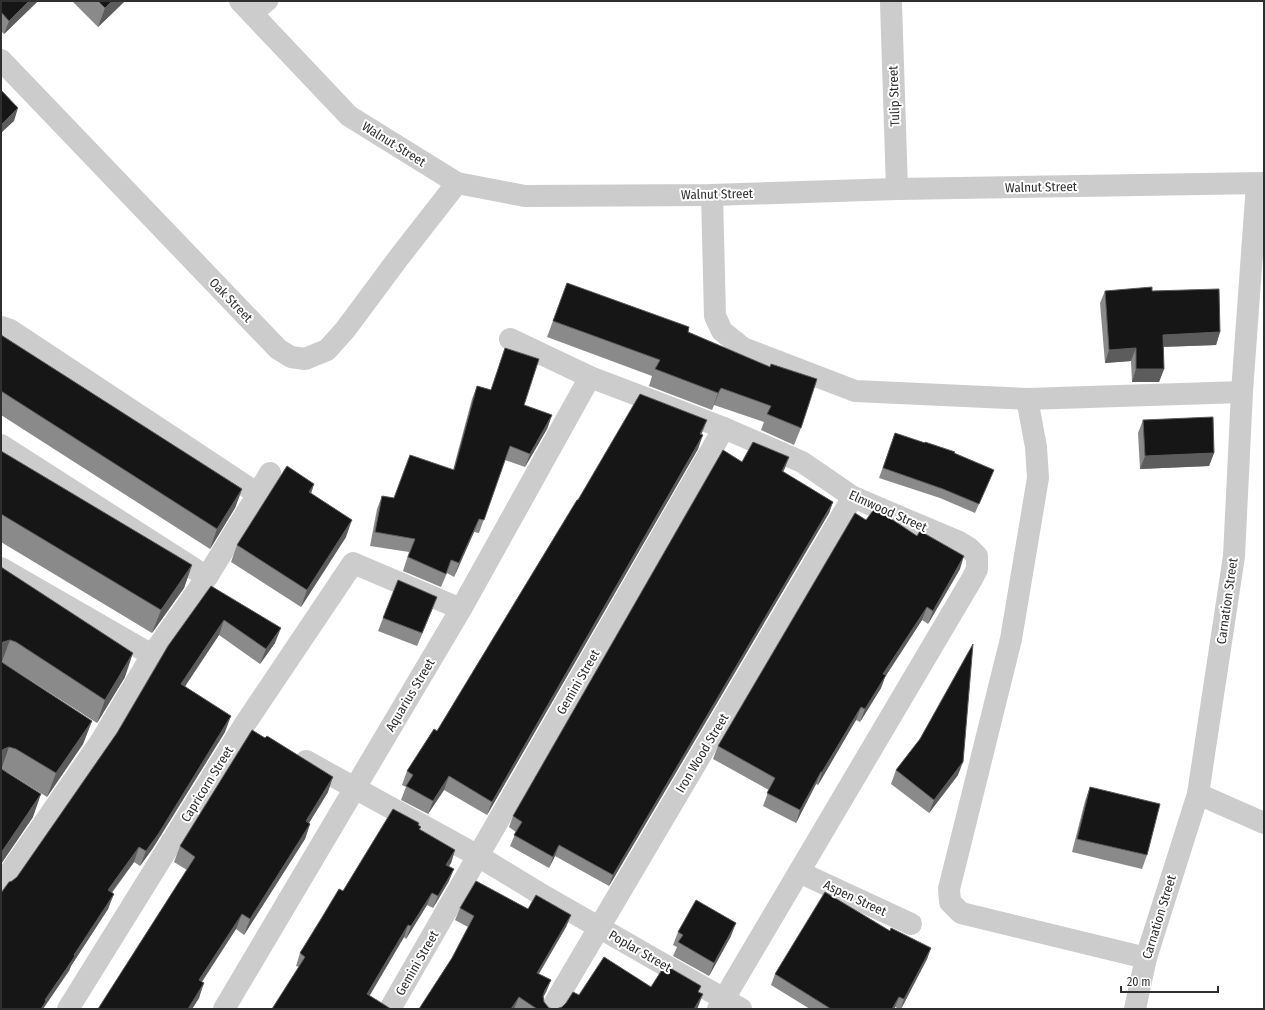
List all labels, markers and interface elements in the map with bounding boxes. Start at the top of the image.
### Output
street label: Tulip Street [885,65,903,127]
street label: Walnut Street [360,119,429,170]
street label: Walnut Street [1005,179,1078,195]
street label: Walnut Street [681,186,754,202]
street label: Oak Street [206,275,256,326]
street label: Elmwood Street [847,487,930,535]
street label: Carnation Street [1214,556,1241,645]
street label: Gemini Street [553,646,603,717]
street label: Aquarius Street [382,655,438,734]
street label: Iron Wood Street [672,710,732,795]
street label: Capricorn Street [178,743,237,825]
street label: Carnation Street [1139,873,1179,961]
street label: Aspen Street [821,877,889,919]
street label: Gemini Street [392,927,442,998]
street label: Poplar Street [606,927,674,975]
scale bar [1121,968,1218,994]
text: 20 m [1127,975,1151,989]

